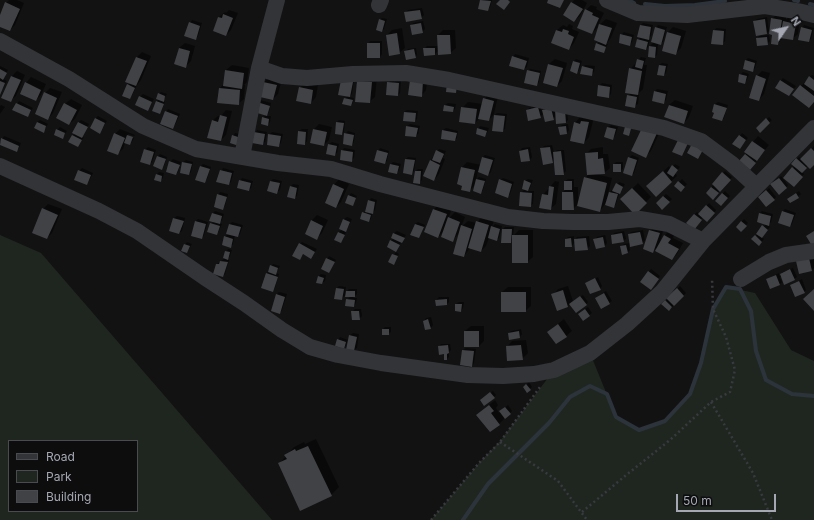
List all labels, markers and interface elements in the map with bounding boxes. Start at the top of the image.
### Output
north arrow [766,8,806,48]
text: N [788,14,804,29]
legend [8,440,138,512]
text: Road [46,449,75,464]
text: Park [46,469,72,484]
scale bar [678,486,778,512]
text: Building [46,489,91,504]
text: 50 m [683,493,712,508]

